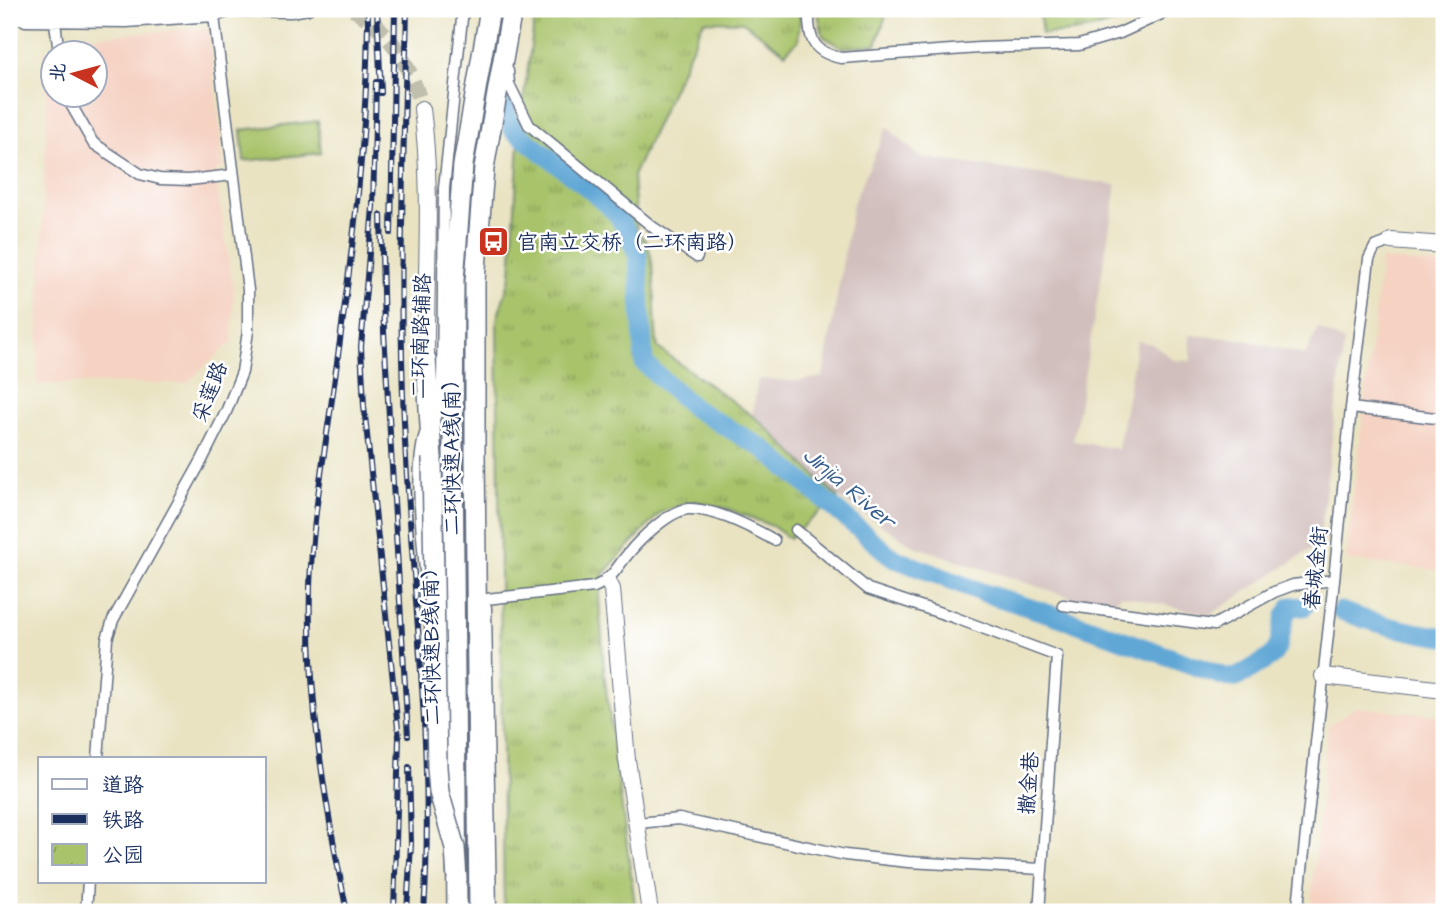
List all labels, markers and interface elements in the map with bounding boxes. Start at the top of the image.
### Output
north arrow [38,38,108,108]
text: 北 [44,62,73,83]
bus stop icon: 官南立交桥（二环南路） [477,225,511,259]
place label: 官南立交桥（二环南路） [517,228,748,257]
street label: 二环南路辅路 [404,273,438,399]
street label: 采莲路 [185,357,235,427]
street label: 二环快速A线(南) [438,382,467,536]
water label: Jinjia River [796,440,904,538]
street label: 春城金街 [1297,525,1335,611]
street label: 二环快速B线(南) [416,570,448,726]
street label: 撒金巷 [1012,751,1046,815]
legend [38,757,266,883]
text: 道路 [102,771,144,800]
text: 铁路 [102,806,144,835]
text: 公园 [102,841,144,870]

